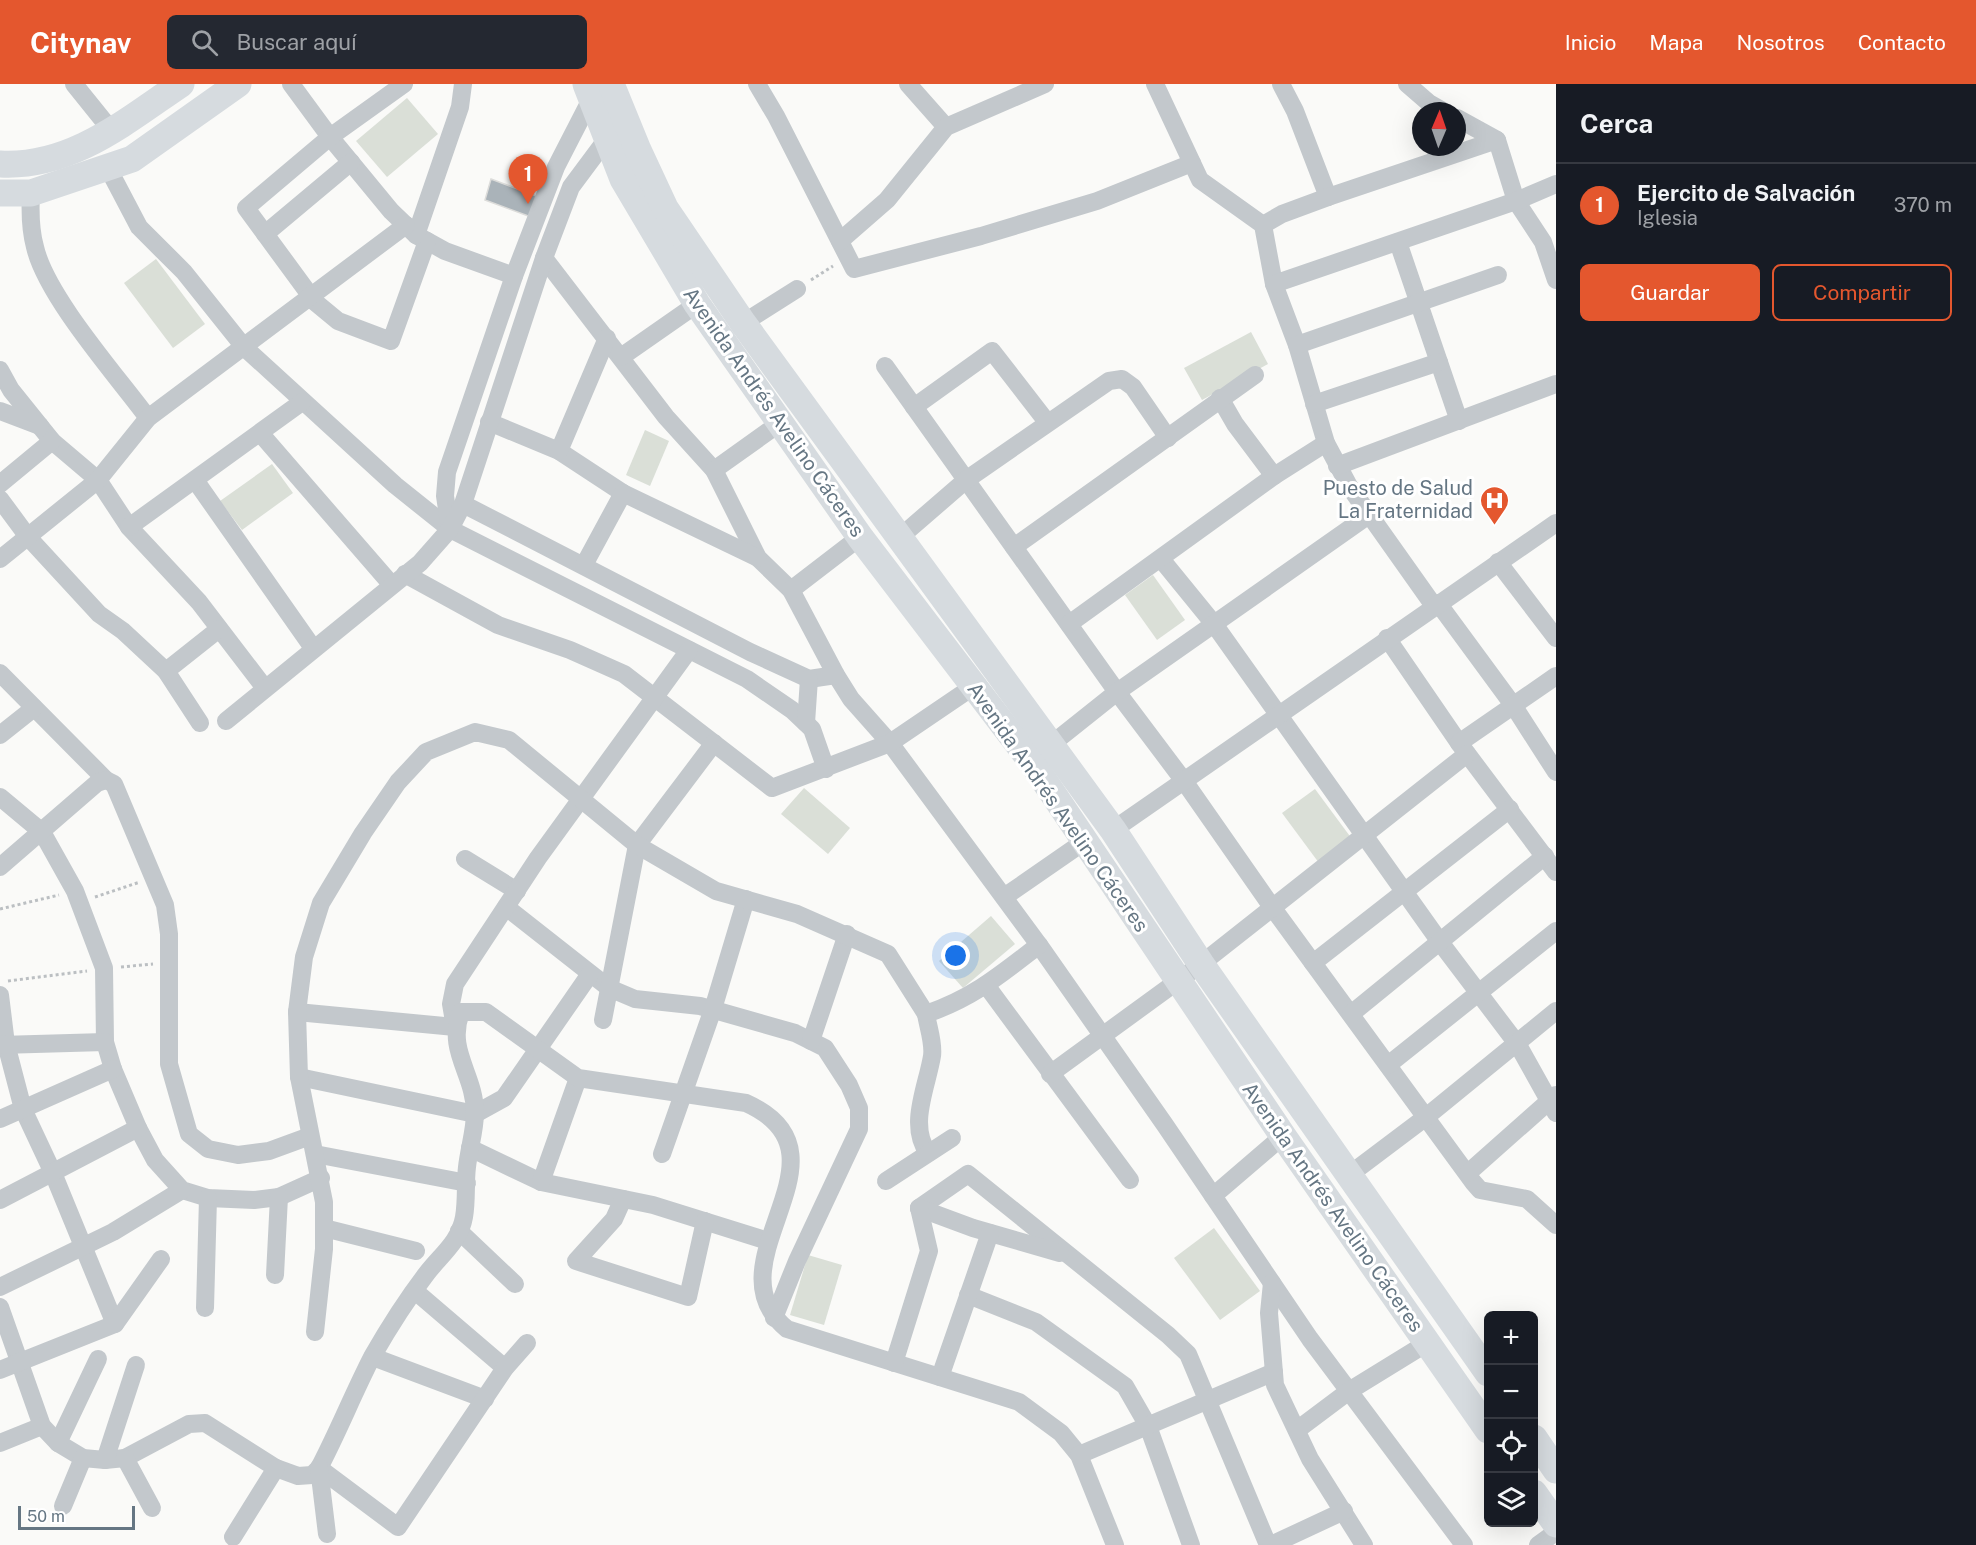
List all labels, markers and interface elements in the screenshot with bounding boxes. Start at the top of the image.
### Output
search box [167,15,587,69]
text: Citynav [30,26,131,59]
icon: search [188,26,221,59]
text: Buscar aquí [236,29,357,55]
text: Inicio [1565,30,1616,55]
text: Mapa [1649,30,1703,55]
text: Nosotros [1736,30,1825,55]
text: Contacto [1858,30,1946,55]
north arrow [1412,102,1466,156]
text: Cerca [1580,108,1653,139]
pin: 1 [508,154,548,204]
text: Ejercito de Salvación [1637,180,1855,206]
text: 1 [1595,193,1604,217]
text: 370 m [1894,193,1952,217]
text: Iglesia [1637,206,1698,230]
button: Guardar [1580,264,1760,321]
button: Compartir [1772,264,1952,321]
street label: Avenida Andrés Avelino Cáceres [678,283,870,541]
place label: Puesto de Salud La Fraternidad [1323,476,1473,523]
hospital icon: Puesto de Salud La Fraternidad [1478,484,1510,526]
street label: Avenida Andrés Avelino Cáceres [962,678,1154,936]
your location [941,941,970,970]
street label: Avenida Andrés Avelino Cáceres [1237,1078,1429,1336]
map controls [1484,1311,1538,1527]
button: + [1484,1311,1538,1365]
button: − [1484,1365,1538,1419]
button: locate [1484,1419,1538,1473]
button: layers [1484,1473,1538,1527]
scale bar [18,1503,135,1530]
text: 50 m [27,1507,65,1526]

